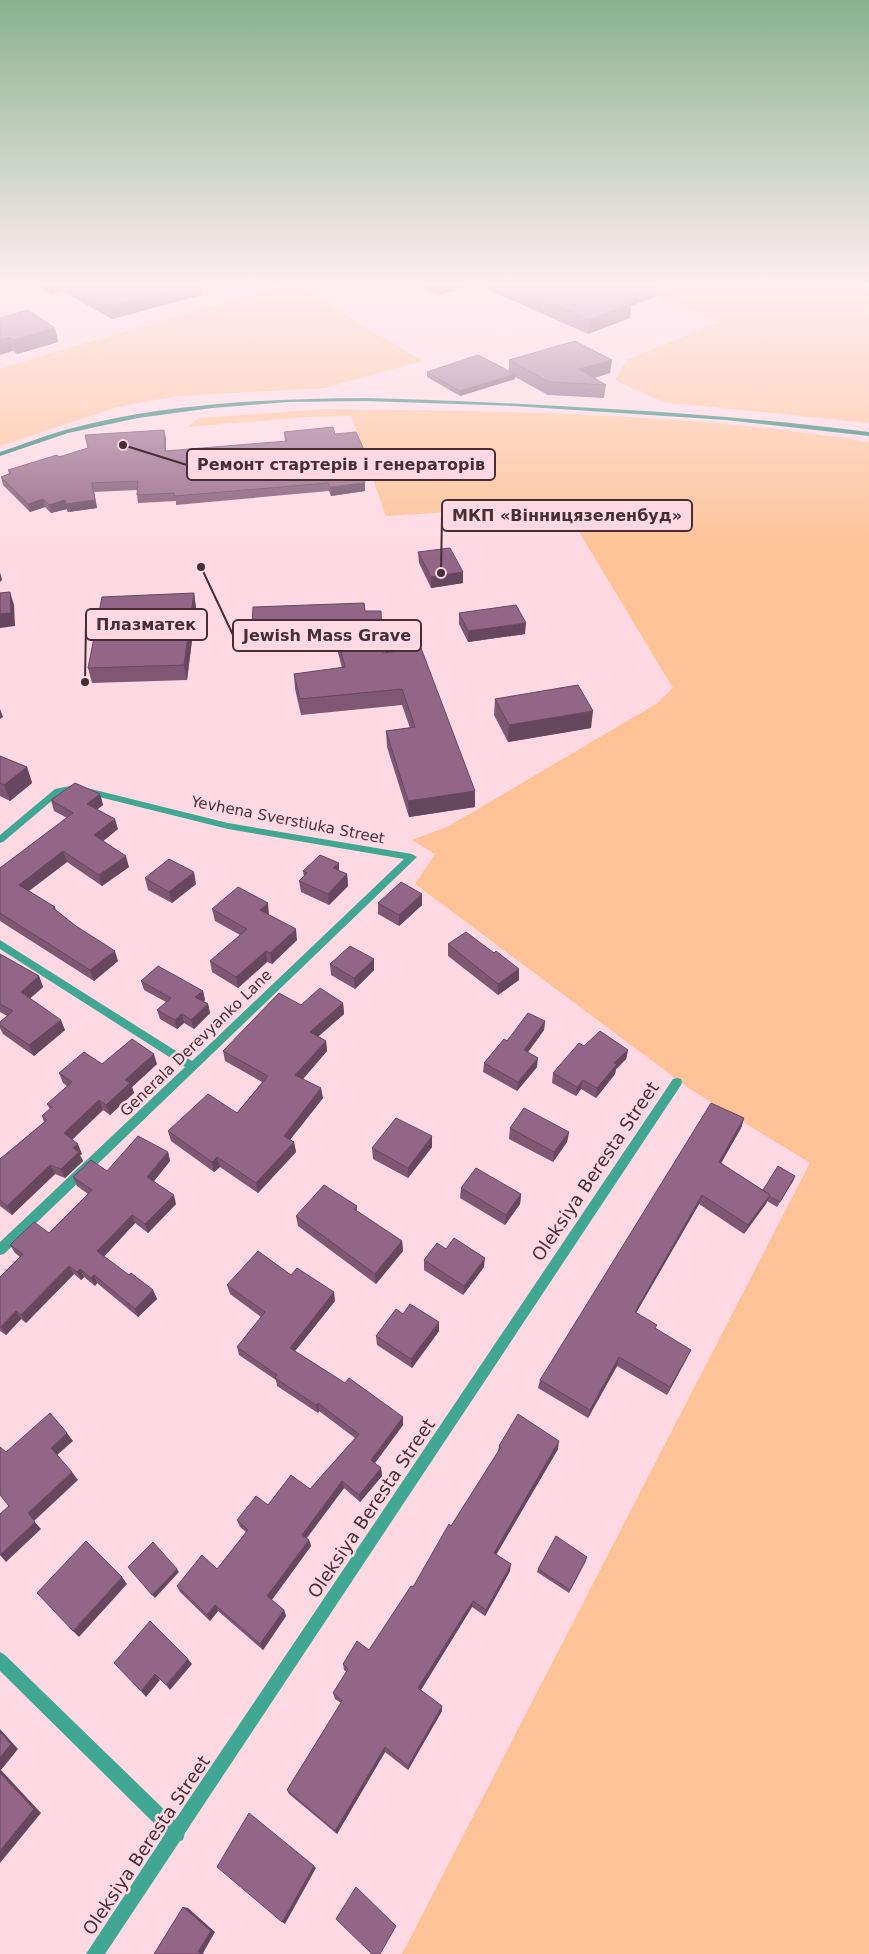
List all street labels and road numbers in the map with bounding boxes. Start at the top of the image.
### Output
street label: Yevhena Sverstiuka Street [189,792,386,848]
street label: Generala Derevyanko Lane [116,966,276,1120]
street label: Oleksiya Beresta Street [527,1077,663,1265]
street label: Oleksiya Beresta Street [303,1414,439,1602]
street label: Oleksiya Beresta Street [78,1751,214,1939]

